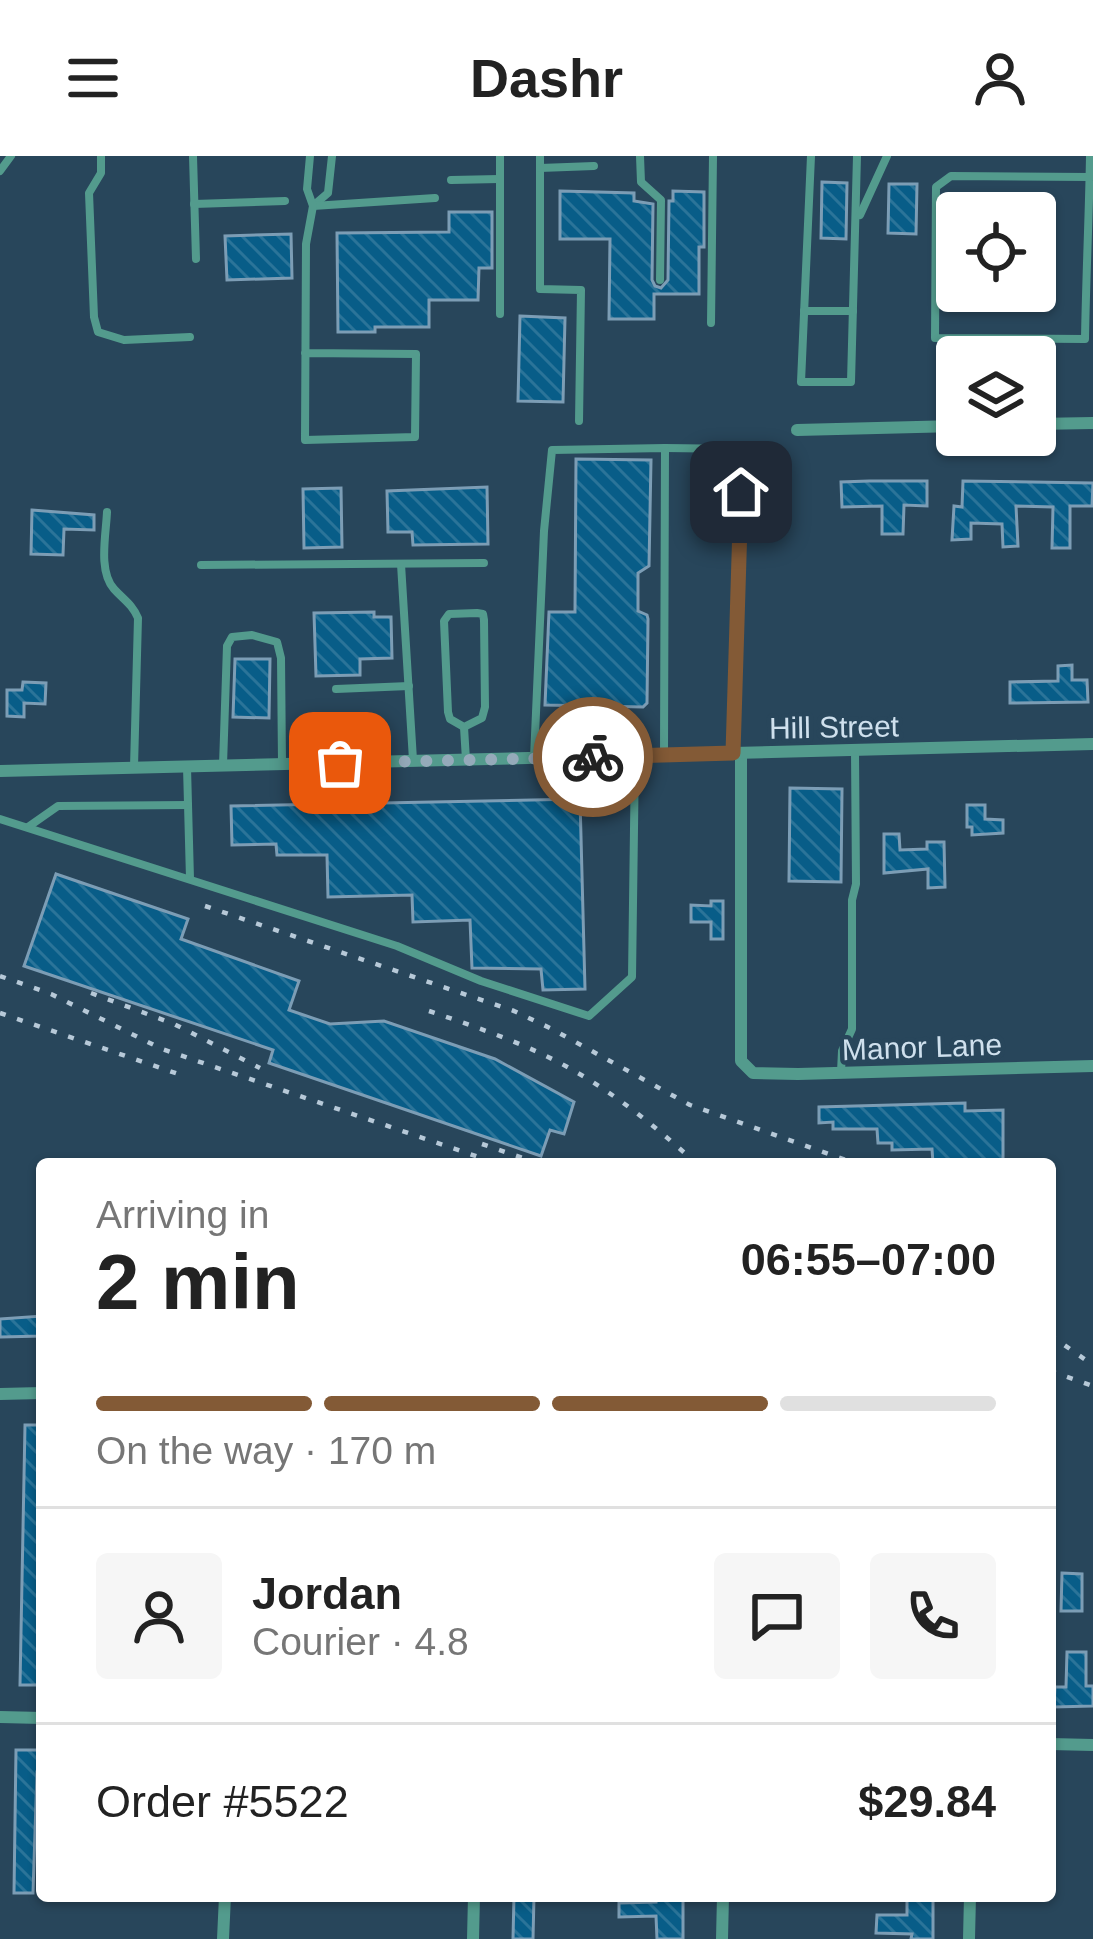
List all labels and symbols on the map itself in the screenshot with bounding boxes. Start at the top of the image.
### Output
pin [690,441,792,543]
courier [533,697,653,817]
street label: Hill Street [769,709,900,745]
pin [289,712,391,814]
street label: Manor Lane [841,1028,1003,1066]

